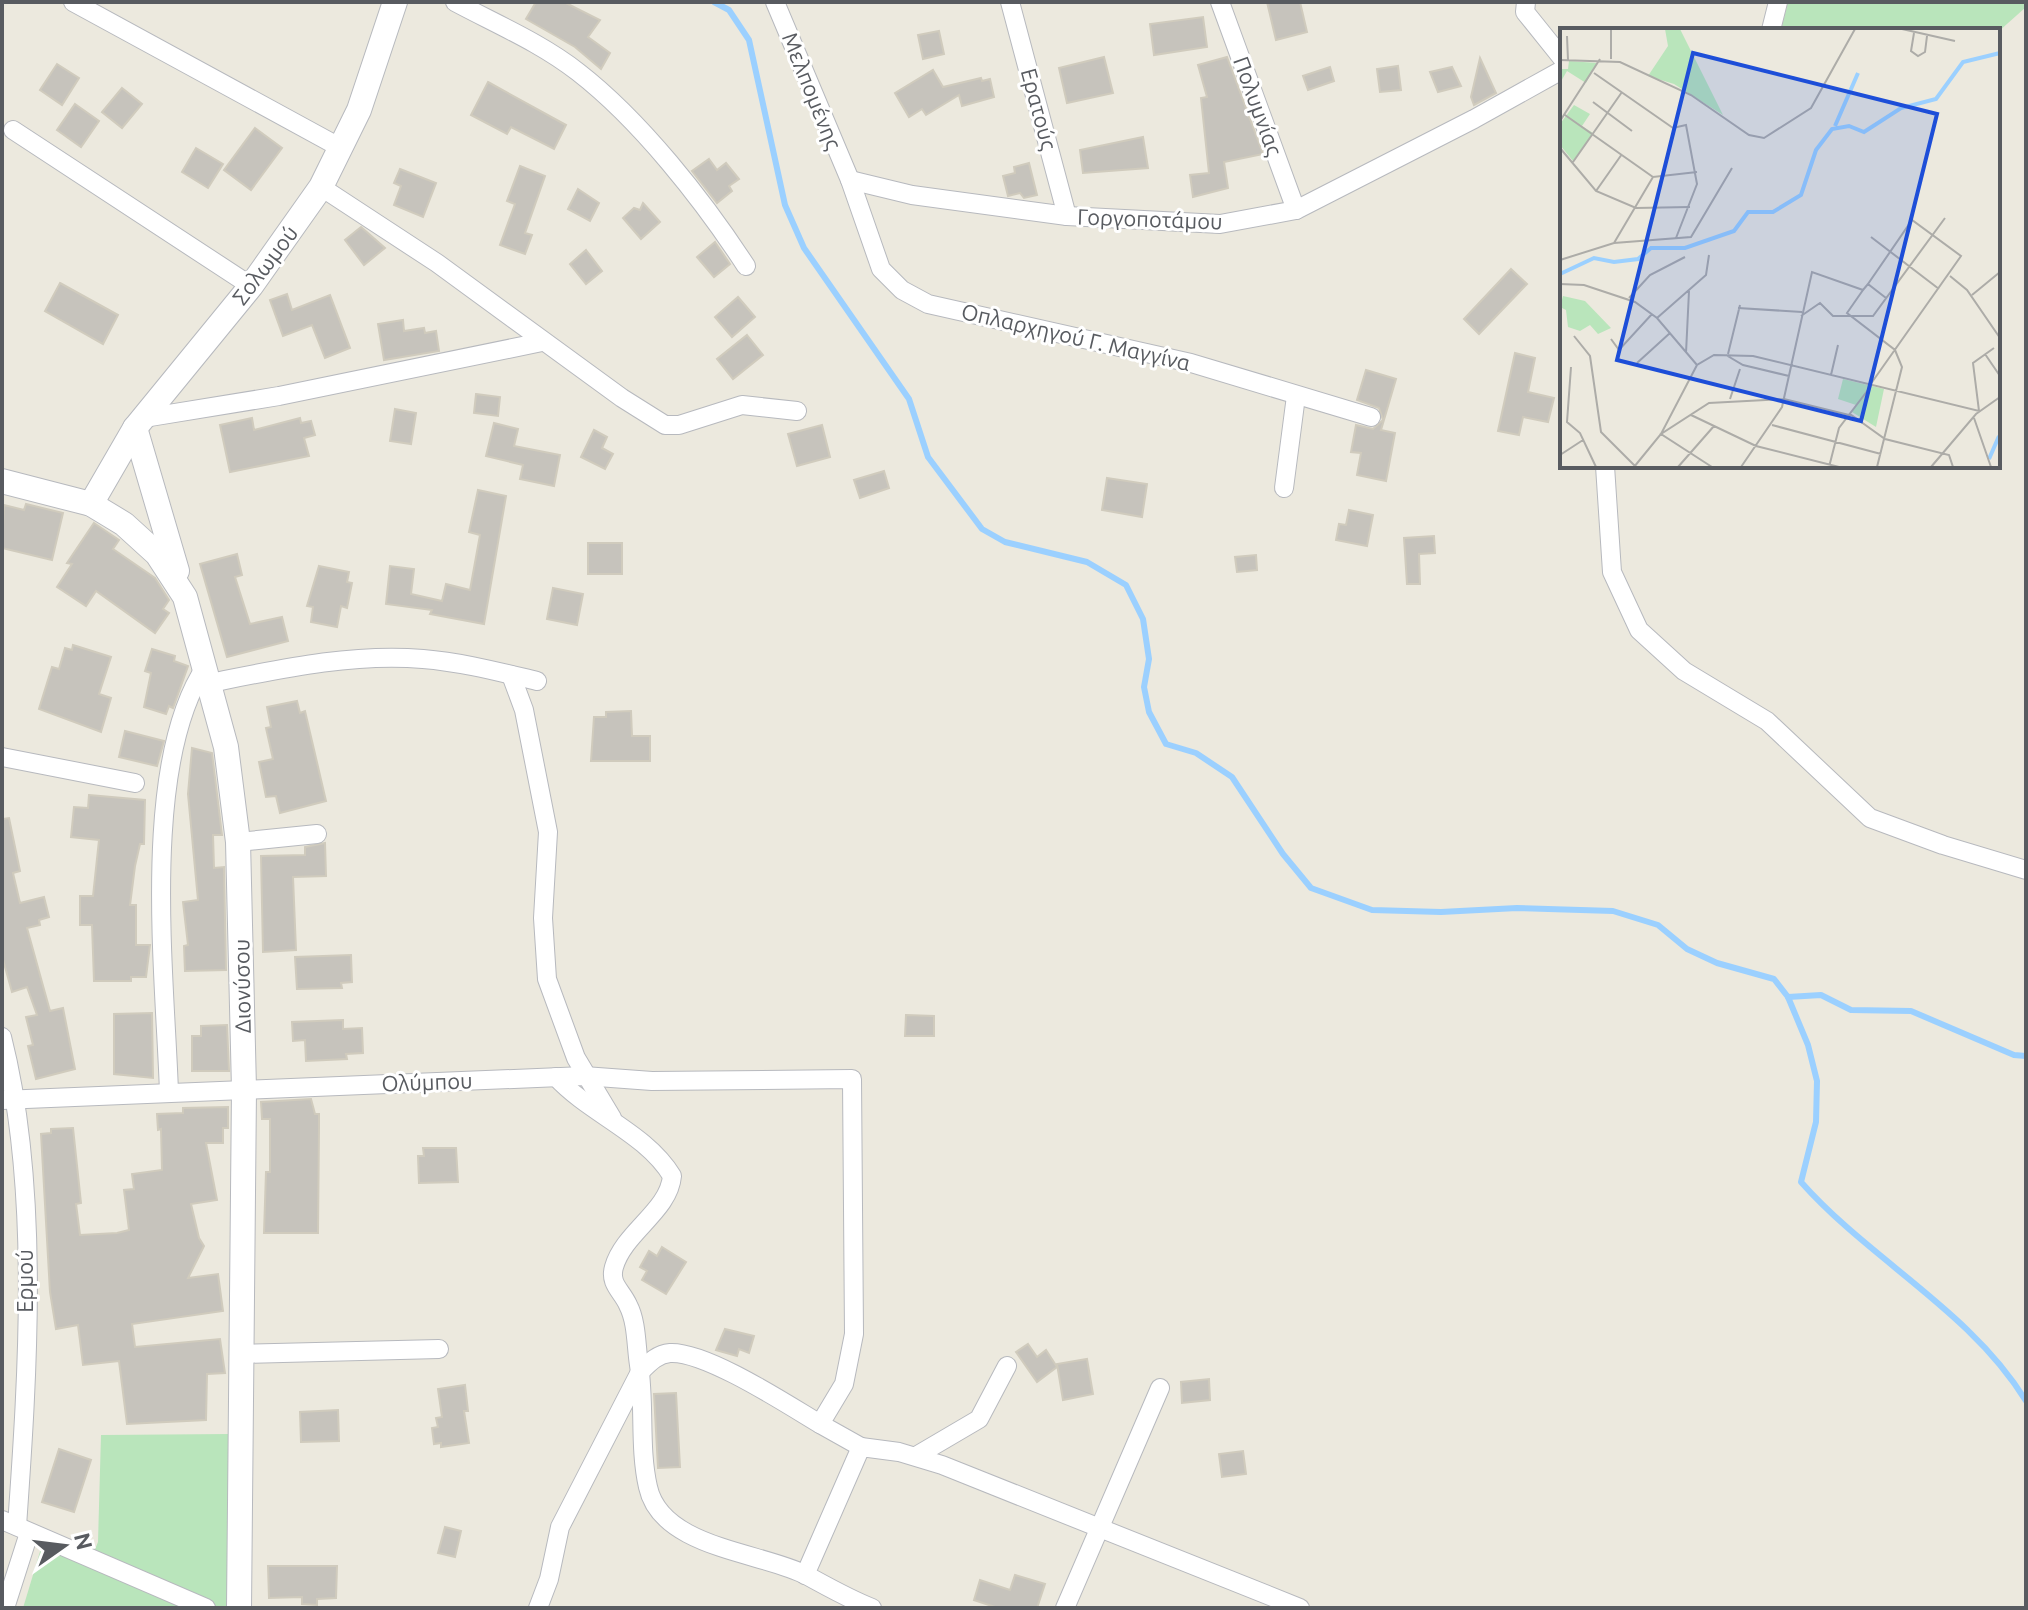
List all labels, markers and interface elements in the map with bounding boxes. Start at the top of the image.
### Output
inset map [1560,28,2000,468]
street label: Μελπομένης [777,29,847,153]
street label: Πολυμνίας [1228,53,1288,159]
street label: Ερατούς [1016,65,1062,153]
street label: Γοργοποτάμου [1077,203,1223,234]
street label: Σολωμού [227,220,302,309]
street label: Οπλαρχηγού Γ. Μαγγίνα [959,298,1193,375]
street label: Διονύσου [228,939,255,1034]
street label: Ολύμπου [381,1067,473,1096]
street label: Ερμού [12,1249,37,1313]
north arrow [24,1506,104,1586]
text: N [70,1530,98,1552]

